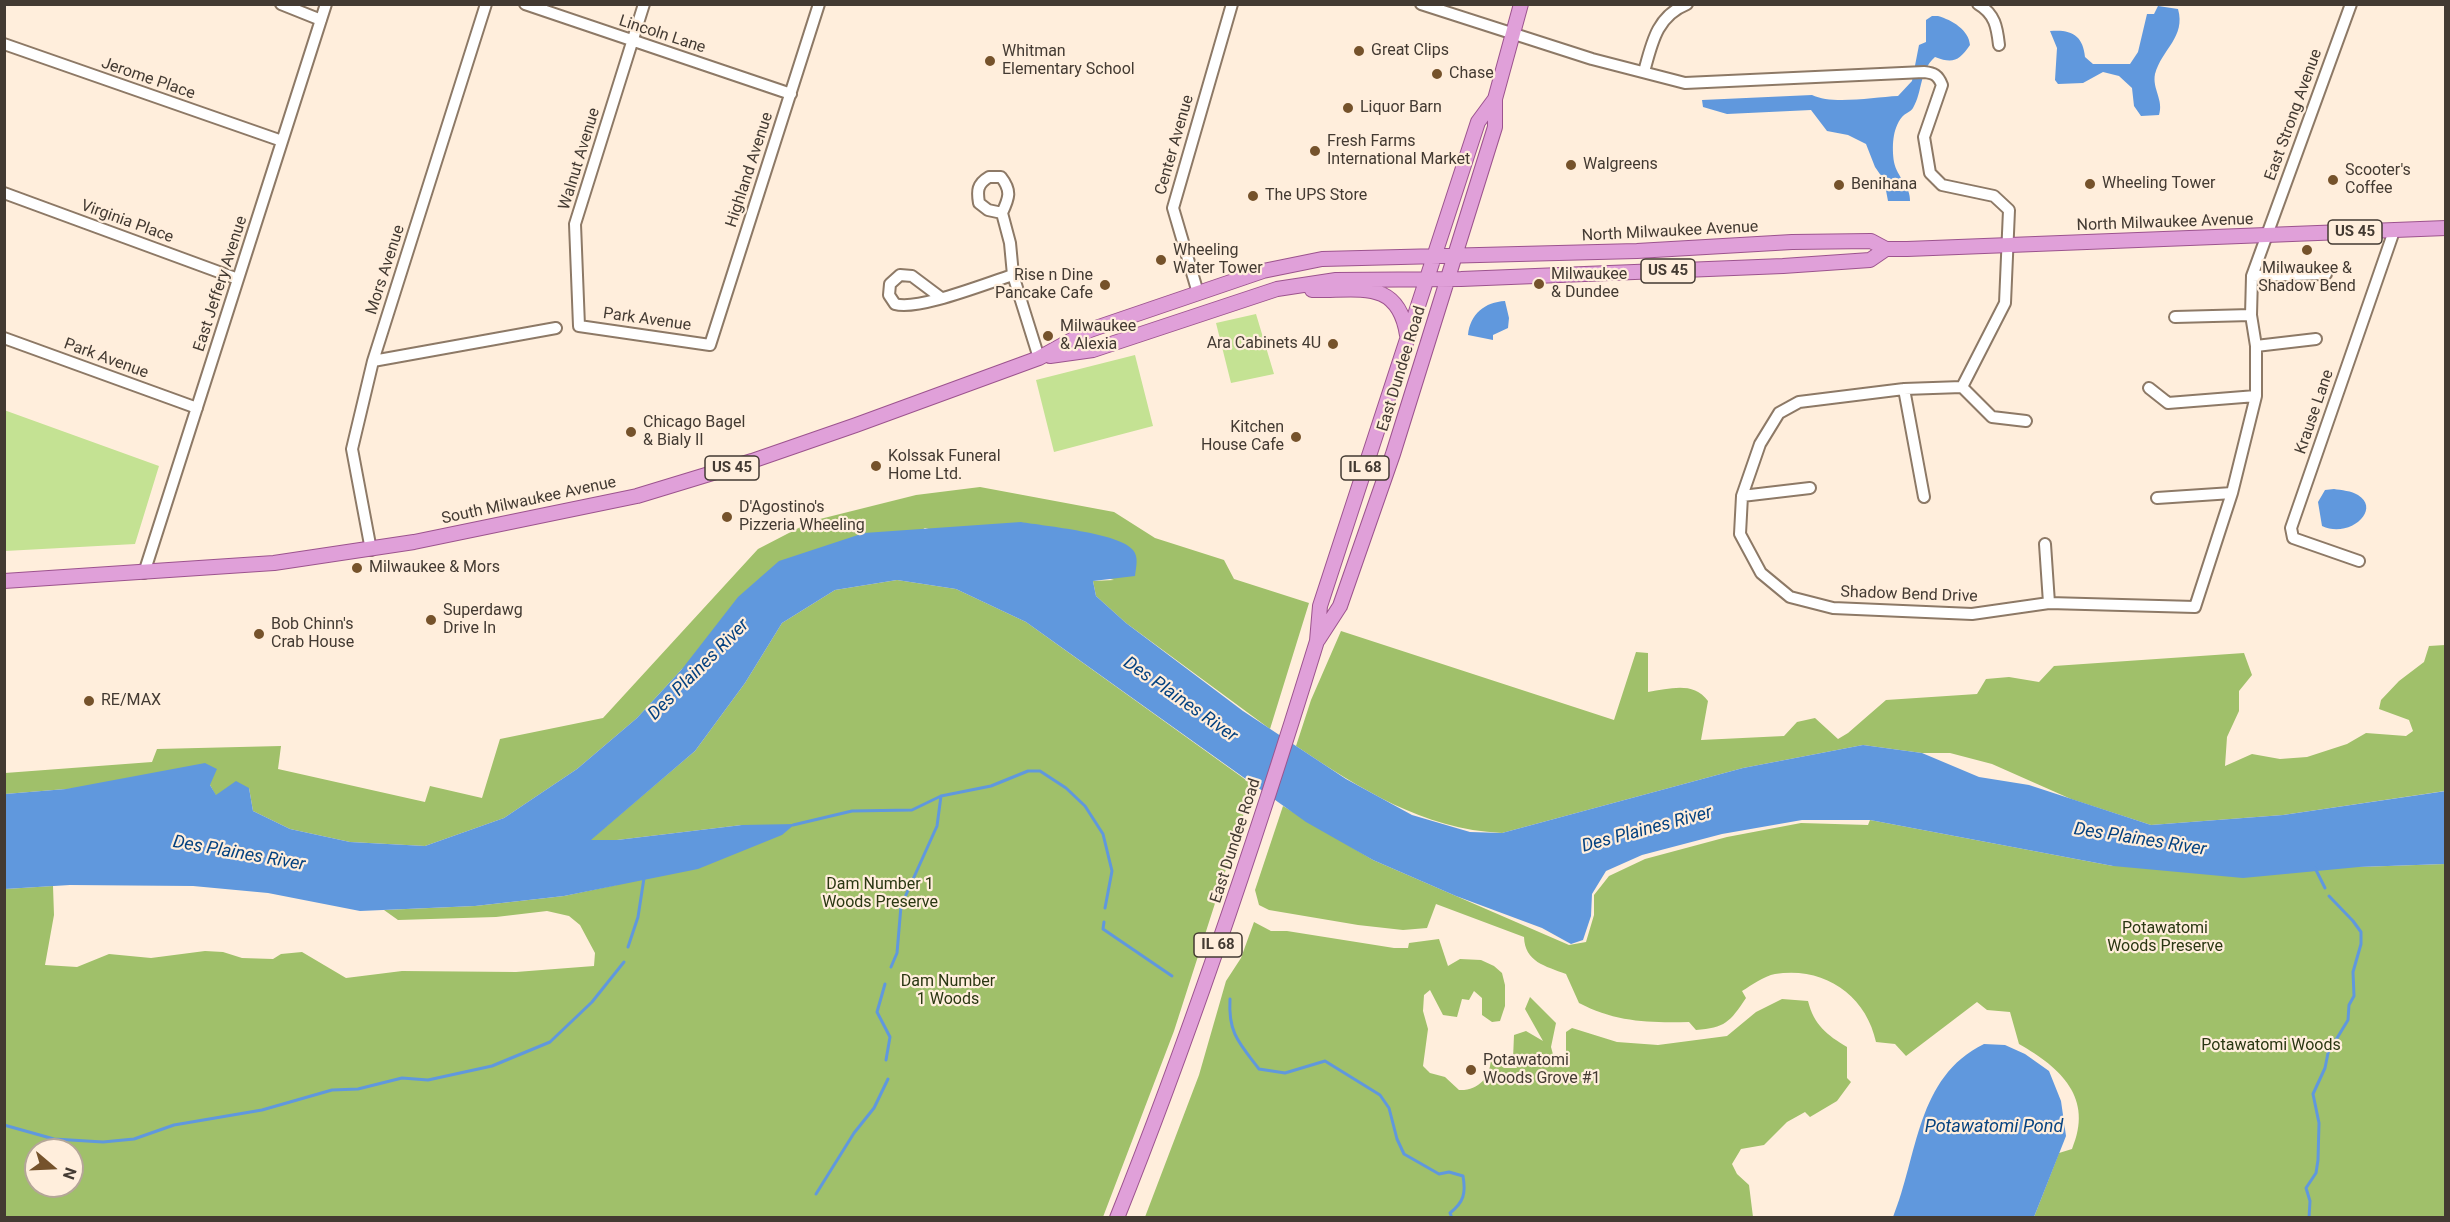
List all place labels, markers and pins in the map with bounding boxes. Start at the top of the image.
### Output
place label: Great Clips [1371,41,1449,61]
place label: Whitman Elementary School [1002,42,1135,80]
marker: Great Clips [1352,44,1366,58]
marker: Whitman Elementary School [983,54,997,68]
place label: Chase [1449,64,1494,84]
marker: Chase [1430,67,1444,81]
place label: Liquor Barn [1360,98,1442,118]
marker: Liquor Barn [1341,101,1355,115]
place label: Fresh Farms International Market [1327,132,1470,170]
marker: Fresh Farms International Market [1308,144,1322,158]
place label: Walgreens [1583,155,1658,175]
marker: Walgreens [1564,158,1578,172]
place label: Scooter's Coffee [2345,161,2411,199]
marker: Scooter's Coffee [2326,173,2340,187]
place label: Wheeling Tower [2102,174,2215,194]
place label: Benihana [1851,175,1917,195]
marker: Wheeling Tower [2083,177,2097,191]
marker: Benihana [1832,178,1846,192]
place label: The UPS Store [1265,186,1367,206]
marker: The UPS Store [1246,189,1260,203]
place label: Wheeling Water Tower [1173,241,1263,279]
marker: Milwaukee & Shadow Bend [2300,243,2314,257]
marker: Wheeling Water Tower [1154,253,1168,267]
place label: Milwaukee & Shadow Bend [2258,259,2356,297]
place label: Milwaukee & Dundee [1551,265,1627,303]
place label: Rise n Dine Pancake Cafe [995,266,1093,304]
marker: Milwaukee & Dundee [1532,277,1546,291]
marker: Rise n Dine Pancake Cafe [1098,278,1112,292]
place label: Milwaukee & Alexia [1060,317,1136,355]
marker: Milwaukee & Alexia [1041,329,1055,343]
place label: Ara Cabinets 4U [1207,334,1321,354]
marker: Ara Cabinets 4U [1326,337,1340,351]
place label: Chicago Bagel & Bialy II [643,413,745,451]
place label: Kitchen House Cafe [1201,418,1284,456]
marker: Chicago Bagel & Bialy II [624,425,638,439]
marker: Kitchen House Cafe [1289,430,1303,444]
place label: Kolssak Funeral Home Ltd. [888,447,1001,485]
marker: Kolssak Funeral Home Ltd. [869,459,883,473]
place label: D'Agostino's Pizzeria Wheeling [739,498,865,536]
marker: D'Agostino's Pizzeria Wheeling [720,510,734,524]
place label: Milwaukee & Mors [369,558,500,578]
marker: Milwaukee & Mors [350,561,364,575]
place label: Superdawg Drive In [443,601,523,639]
marker: Superdawg Drive In [424,613,438,627]
place label: Bob Chinn's Crab House [271,615,354,653]
marker: Bob Chinn's Crab House [252,627,266,641]
place label: RE/MAX [101,691,161,711]
marker: RE/MAX [82,694,96,708]
place label: Potawatomi Woods Grove #1 [1483,1051,1601,1089]
marker: Potawatomi Woods Grove #1 [1464,1063,1478,1077]

